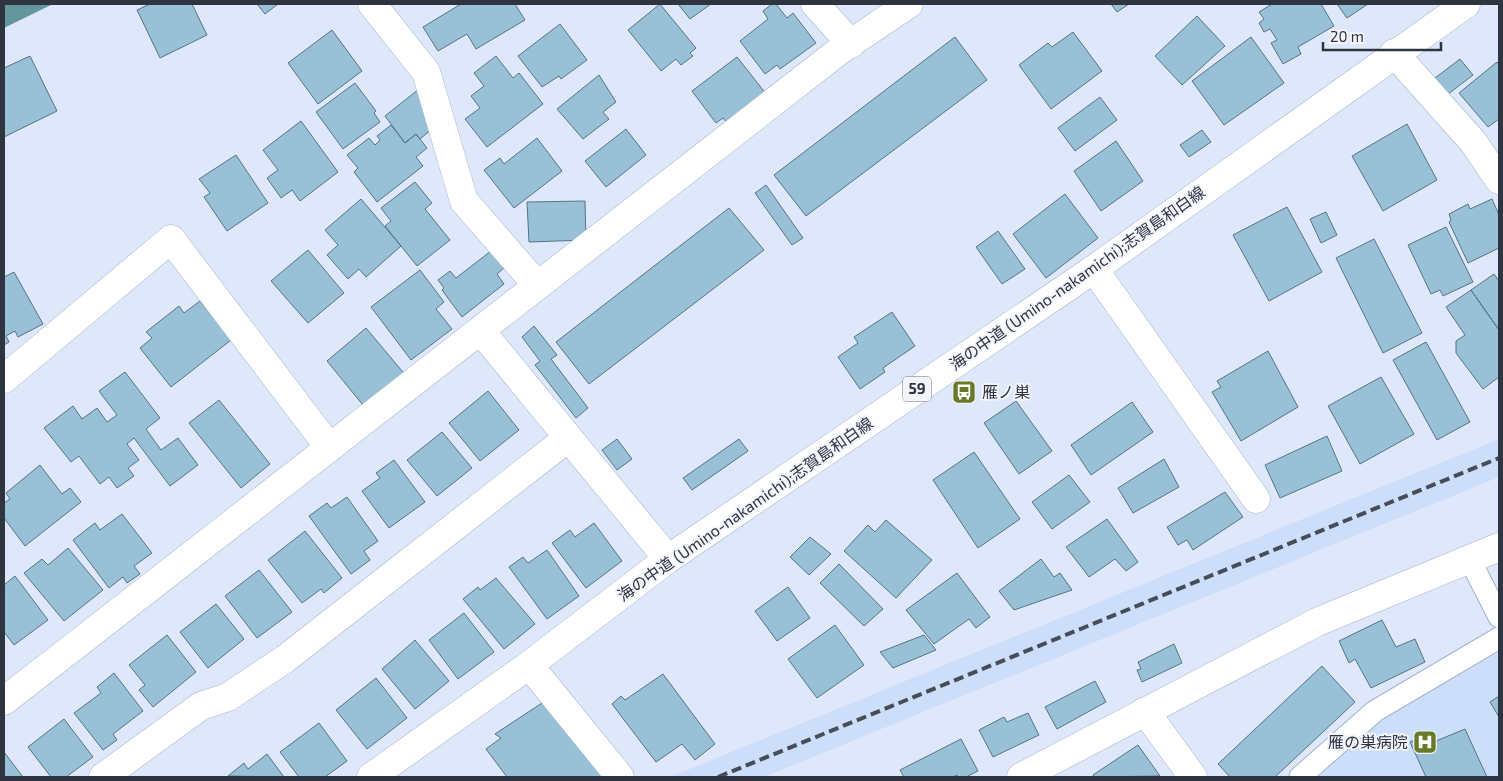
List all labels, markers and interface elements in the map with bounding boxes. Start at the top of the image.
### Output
scale bar [1323,20,1440,52]
text: 20 m [1330,27,1364,45]
street label: 海の中道 (Umino-nakamichi);志賀島和白線 [945,182,1208,373]
road number: 59 [903,376,931,402]
bus stop icon: 雁ノ巣 [951,379,977,405]
place label: 雁ノ巣 [982,382,1030,401]
street label: 海の中道 (Umino-nakamichi);志賀島和白線 [613,413,876,604]
hospital icon: 雁の巣病院 [1412,729,1438,755]
place label: 雁の巣病院 [1328,732,1408,751]

